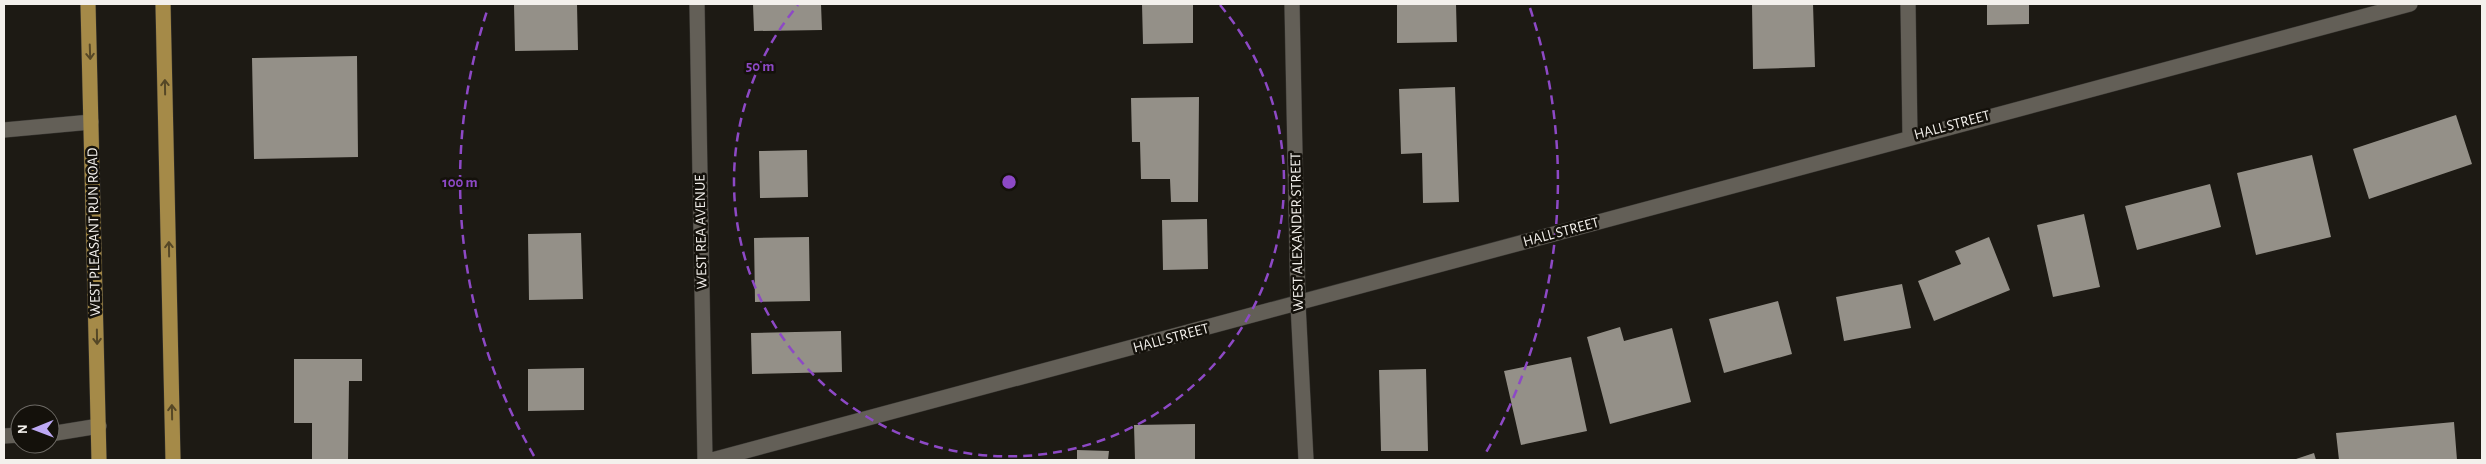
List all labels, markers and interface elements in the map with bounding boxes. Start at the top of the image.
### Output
one-way arrow [85,44,94,60]
text: 50 m [746,59,774,74]
one-way arrow [160,79,170,95]
street label: HALL STREET [1912,107,1992,142]
street label: WEST PLEASANT RUN ROAD [85,147,103,317]
street label: WEST ALEXANDER STREET [1288,152,1306,312]
centre of rings [1000,173,1018,191]
street label: WEST REA AVENUE [692,174,710,290]
text: 100 m [442,175,478,190]
street label: HALL STREET [1521,214,1601,249]
one-way arrow [164,241,174,258]
street label: HALL STREET [1131,320,1211,355]
one-way arrow [92,329,101,345]
north arrow [10,404,60,454]
one-way arrow [168,404,177,420]
text: N [16,424,30,434]

